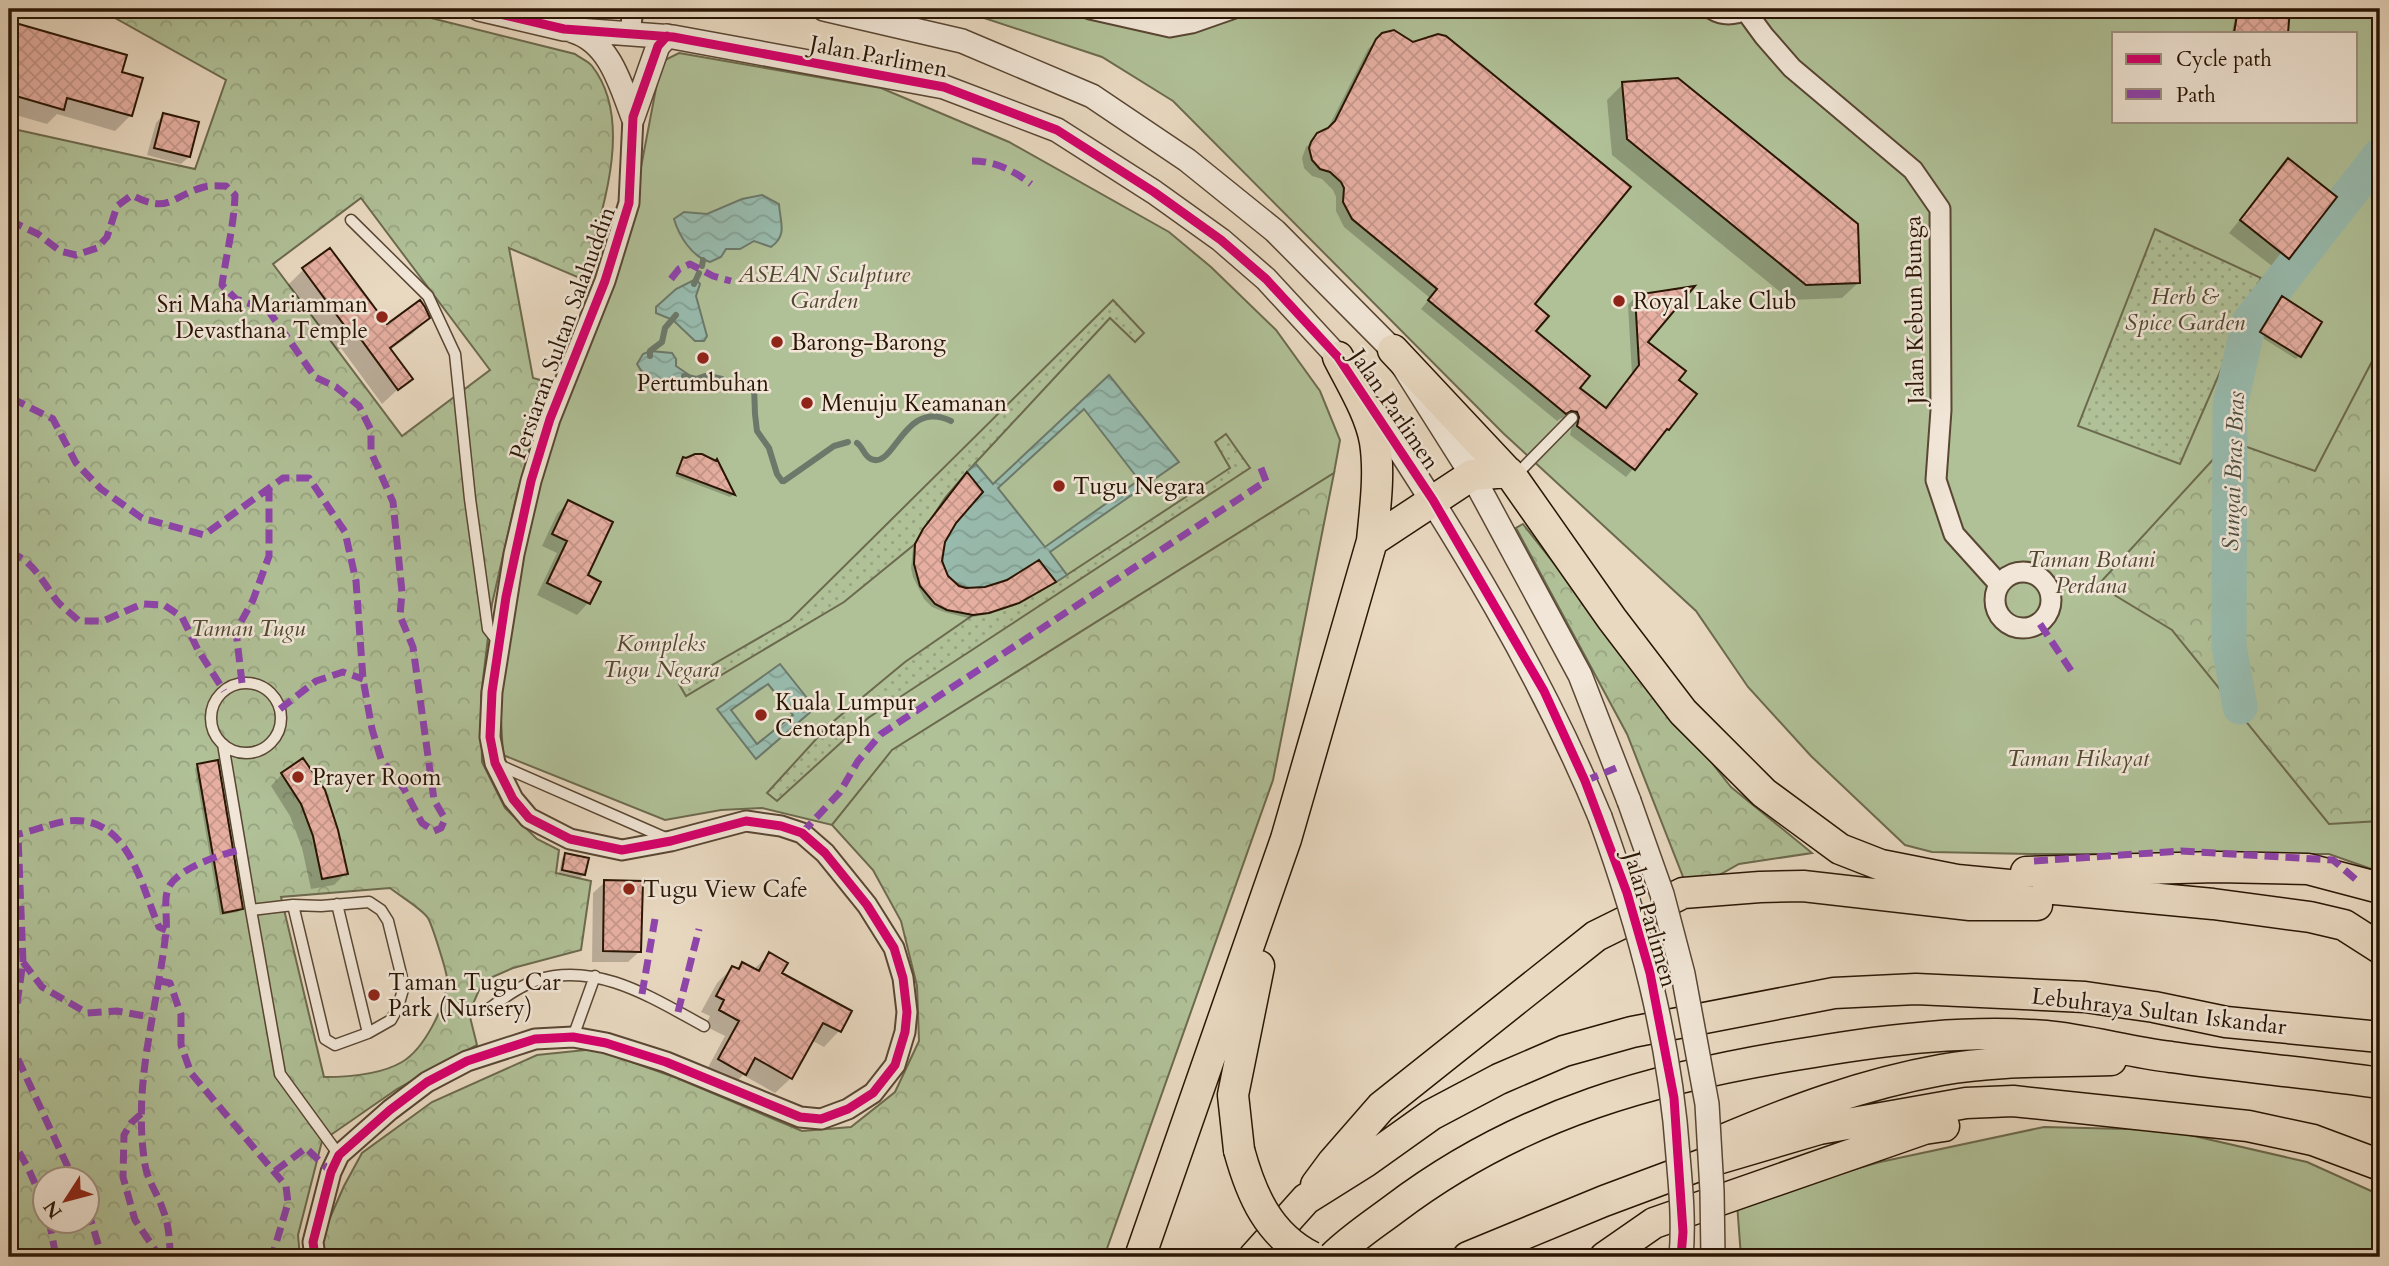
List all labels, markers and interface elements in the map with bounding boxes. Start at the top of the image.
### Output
street label: Jalan Parlimen [804,27,951,85]
legend [2112,32,2358,122]
text: Cycle path [2176,45,2272,74]
text: Path [2176,81,2216,110]
street label: Persiaran Sultan Salahuddin [502,202,623,464]
street label: Jalan Kebun Bunga [1897,215,1932,408]
park label: ASEAN Sculpture Garden [737,259,910,316]
park label: Herb & Spice Garden [2125,281,2246,338]
place label: Royal Lake Club [1633,286,1797,317]
place label: Sri Maha Mariamman Devasthana Temple [157,289,368,346]
marker: Royal Lake Club [1611,293,1627,309]
marker: Sri Maha Mariamman Devasthana Temple [374,309,390,325]
place label: Barong-Barong [791,327,946,358]
marker: Barong-Barong [769,334,785,350]
street label: Jalan Parlimen [1341,340,1447,476]
marker: Pertumbuhan [695,350,711,366]
place label: Pertumbuhan [637,368,769,399]
place label: Menuju Keamanan [821,388,1007,419]
water label: Sungai Bras Bras [2214,390,2253,552]
marker: Menuju Keamanan [799,395,815,411]
place label: Tugu Negara [1073,471,1205,502]
marker: Tugu Negara [1051,478,1067,494]
park label: Taman Botani Perdana [2027,544,2156,601]
park label: Taman Tugu [191,613,306,644]
park label: Kompleks Tugu Negara [603,628,719,685]
place label: Kuala Lumpur Cenotaph [775,687,916,744]
marker: Kuala Lumpur Cenotaph [753,707,769,723]
park label: Taman Hikayat [2007,743,2151,774]
place label: Prayer Room [312,762,442,793]
marker: Prayer Room [290,769,306,785]
street label: Jalan Parlimen [1616,845,1685,991]
place label: Tugu View Cafe [643,874,808,905]
marker: Tugu View Cafe [621,881,637,897]
place label: Taman Tugu Car Park (Nursery) [388,967,561,1024]
street label: Lebuhraya Sultan Iskandar [2030,980,2289,1043]
marker: Taman Tugu Car Park (Nursery) [366,987,382,1003]
north arrow [32,1164,102,1234]
text: N [37,1195,68,1224]

